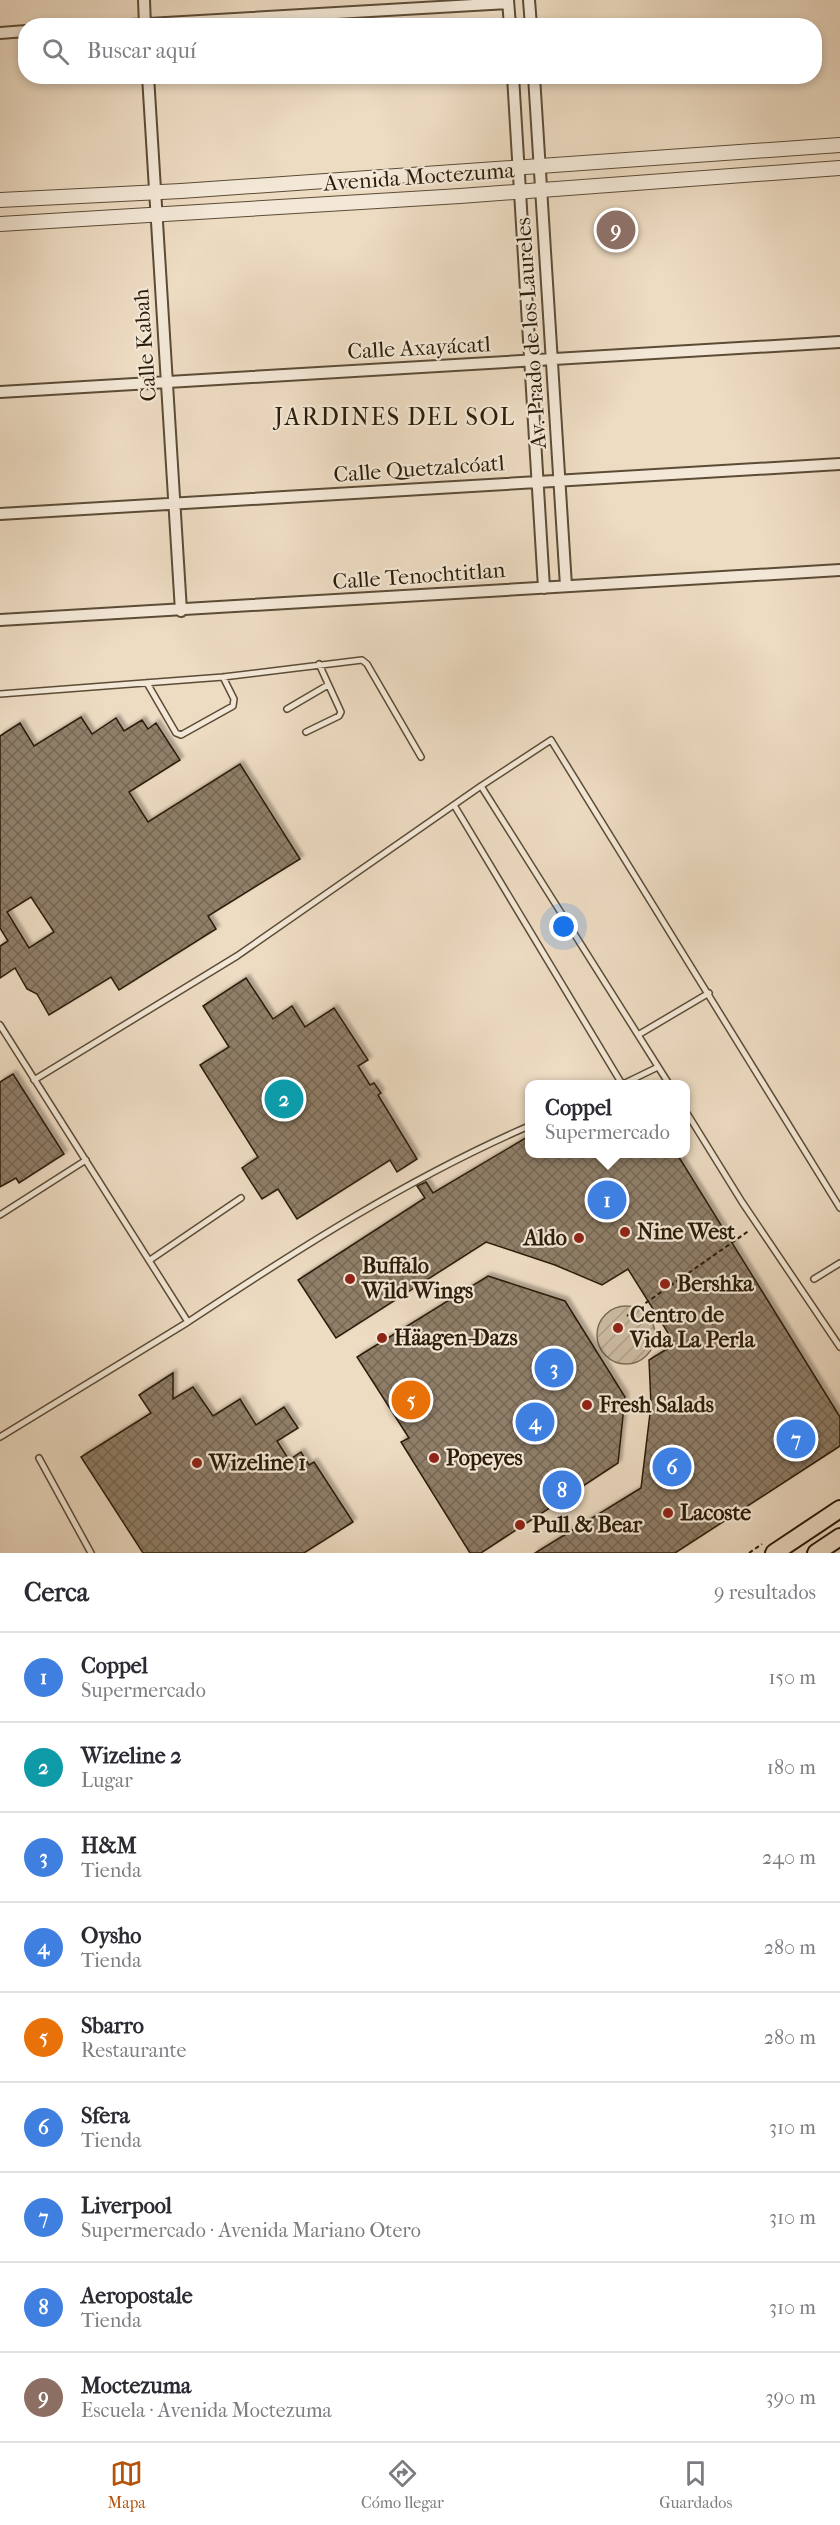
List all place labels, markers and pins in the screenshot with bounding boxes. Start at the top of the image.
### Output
pin: 9 [596,208,636,252]
pin: 2 [264,1076,304,1122]
pin: 1 [588,1178,626,1222]
place label: Nine West [637,1219,736,1245]
place label: Aldo [522,1225,567,1251]
marker: Nine West [618,1225,632,1239]
marker: Aldo [572,1231,586,1245]
place label: Buffalo Wild Wings [361,1253,473,1304]
place label: Bershka [677,1271,754,1297]
marker: Buffalo Wild Wings [343,1272,357,1286]
marker: Bershka [658,1277,672,1291]
place label: Centro de Vida La Perla [629,1302,756,1353]
marker: Centro de Vida La Perla [611,1321,625,1335]
place label: Häagen-Dazs [394,1325,518,1351]
marker: Häagen-Dazs [375,1331,389,1345]
pin: 3 [534,1346,574,1390]
pin: 5 [392,1378,430,1422]
place label: Fresh Salads [598,1392,714,1418]
marker: Fresh Salads [580,1398,594,1412]
pin: 4 [516,1400,554,1444]
pin: 7 [776,1416,816,1462]
pin: 6 [652,1444,692,1490]
place label: Popeyes [446,1445,523,1471]
place label: Wizeline 1 [208,1450,306,1476]
marker: Popeyes [427,1451,441,1465]
marker: Wizeline 1 [190,1456,204,1470]
pin: 8 [542,1468,582,1512]
place label: Lacoste [680,1500,751,1526]
marker: Lacoste [661,1506,675,1520]
place label: Pull & Bear [532,1512,643,1538]
marker: Pull & Bear [513,1518,527,1532]

